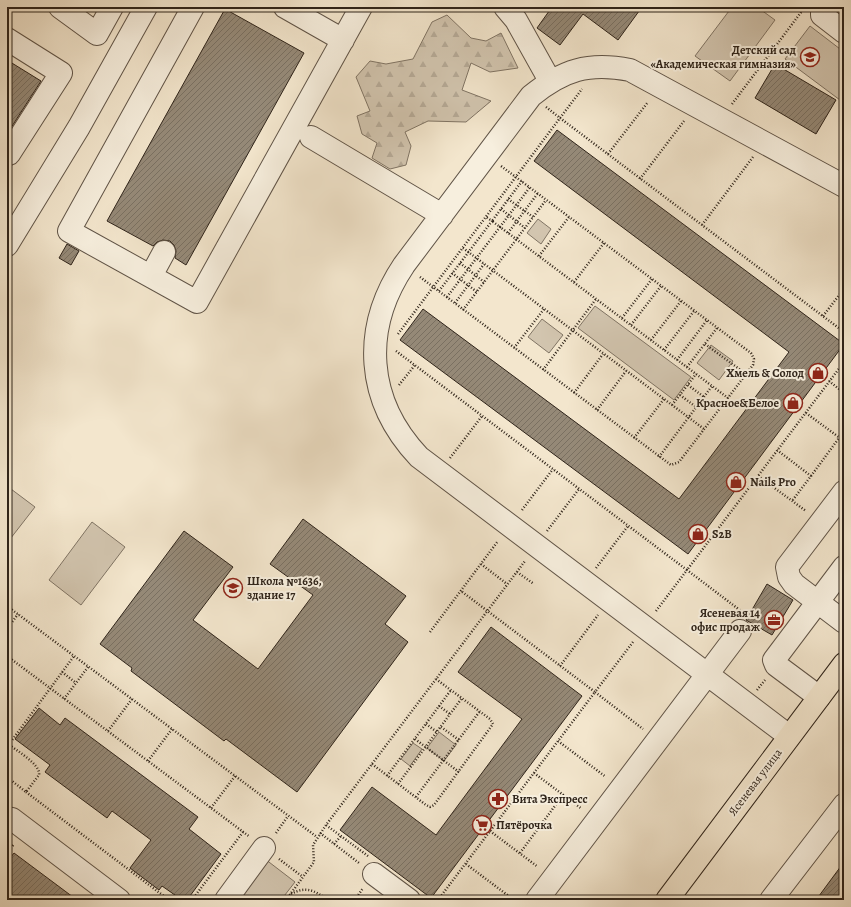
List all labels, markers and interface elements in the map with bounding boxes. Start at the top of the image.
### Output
place label: Детский сад «Академическая гимназия» [650,42,797,72]
school or university icon: Детский сад «Академическая гимназия» [799,46,821,68]
shop icon: Хмель & Солод [807,362,829,384]
place label: Хмель & Солод [726,365,804,381]
shop icon: Красное&Белое [782,392,804,414]
place label: Красное&Белое [696,395,779,411]
shop icon: Nails Pro [725,471,747,493]
place label: Nails Pro [750,474,796,490]
shop icon: S2B [687,523,709,545]
place label: S2B [712,526,732,542]
place label: Школа №1636, здание 17 [247,573,322,603]
school or university icon: Школа №1636, здание 17 [222,577,244,599]
place label: Ясеневая 14 офис продаж [691,605,761,635]
office icon: Ясеневая 14 офис продаж [763,609,785,631]
street label: Ясеневая улица [725,745,786,819]
pharmacy icon: Вита Экспресс [487,788,509,810]
place label: Вита Экспресс [512,791,588,807]
supermarket icon: Пятёрочка [471,814,493,836]
place label: Пятёрочка [496,817,553,833]

